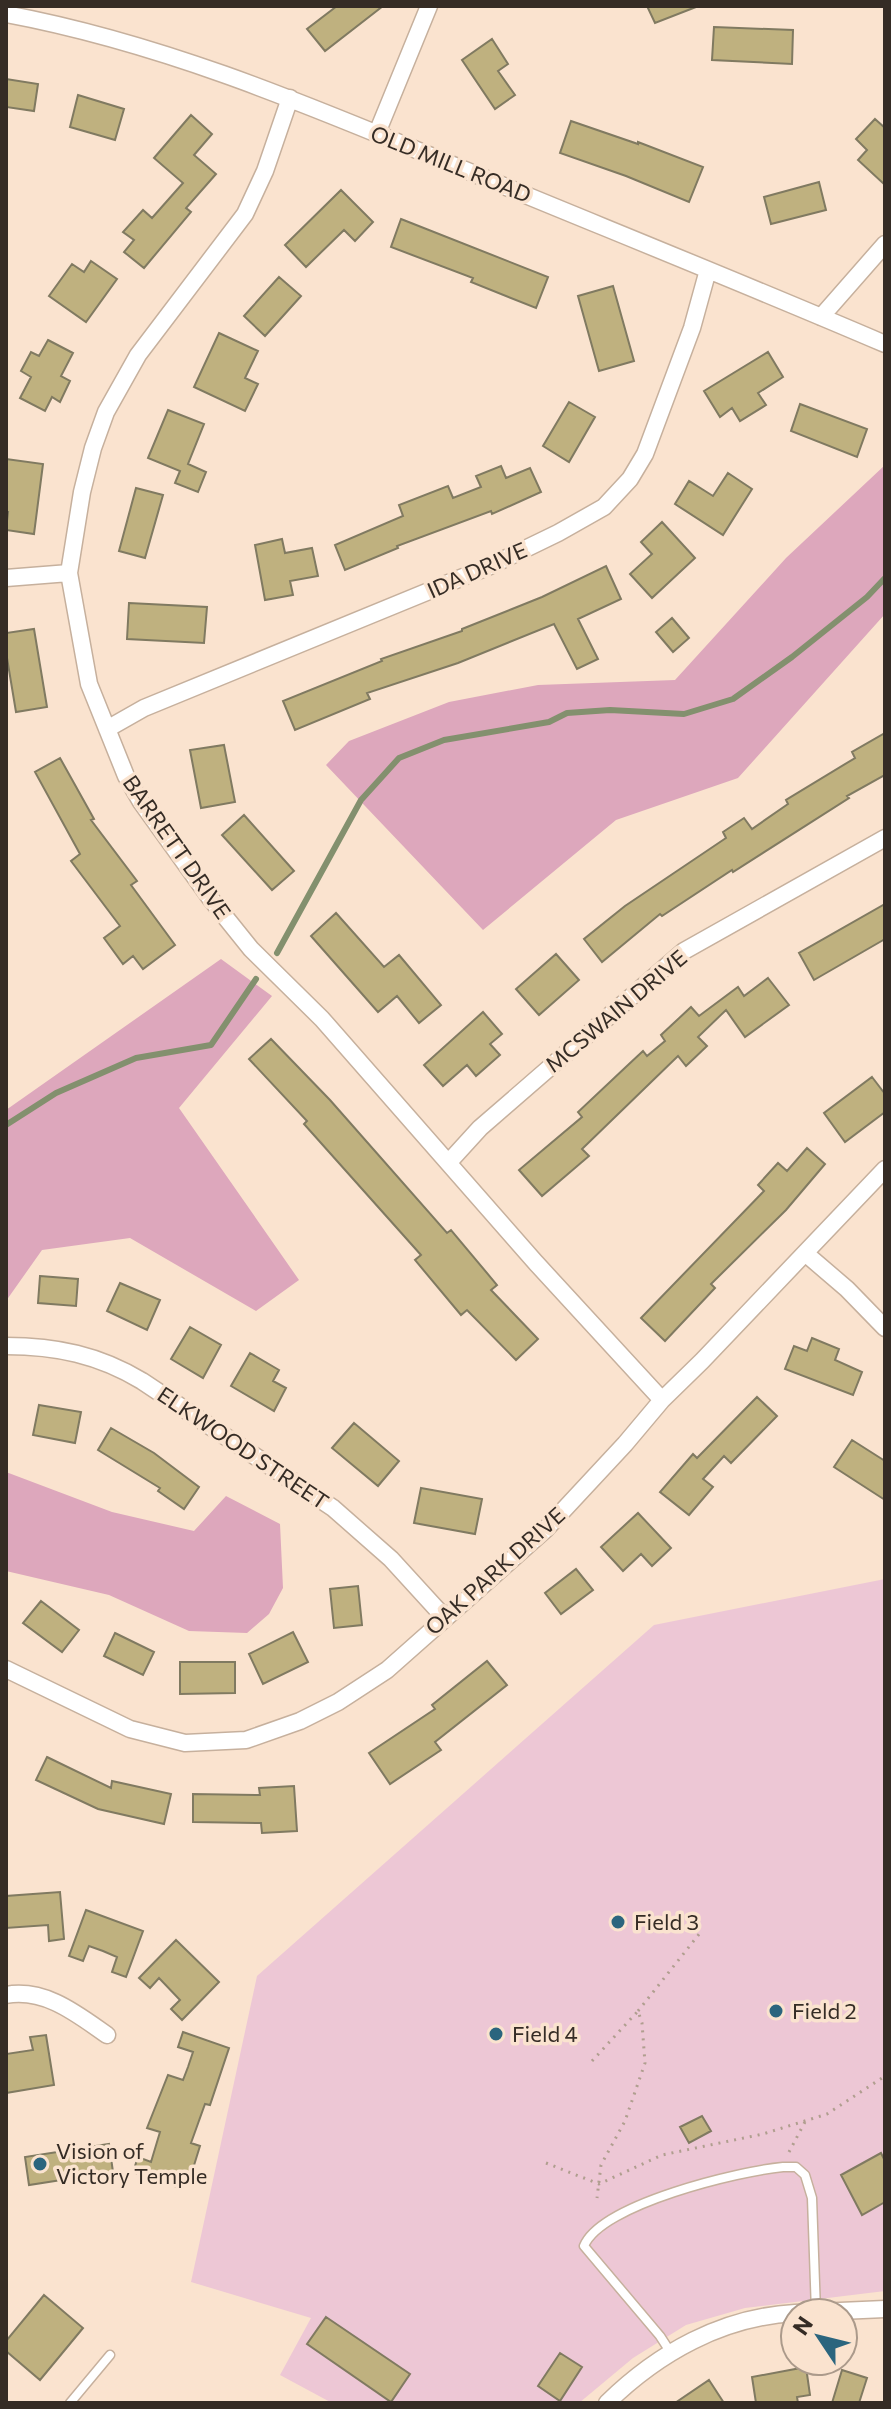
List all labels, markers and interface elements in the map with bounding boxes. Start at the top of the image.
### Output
street label: OLD MILL ROAD [367,119,535,208]
street label: IDA DRIVE [423,536,531,604]
street label: BARRETT DRIVE [118,770,237,924]
street label: MCSWAIN DRIVE [539,944,692,1078]
street label: ELKWOOD STREET [153,1380,334,1515]
street label: OAK PARK DRIVE [419,1501,570,1640]
place label: Field 3 [634,1908,699,1935]
marker: Field 3 [609,1913,627,1931]
place label: Field 2 [792,1997,857,2024]
marker: Field 2 [767,2002,785,2020]
place label: Field 4 [512,2020,578,2047]
marker: Field 4 [487,2025,505,2043]
place label: Vision of Victory Temple [56,2137,207,2189]
marker: Vision of Victory Temple [31,2155,49,2173]
north arrow [779,2297,859,2377]
text: N [786,2311,818,2340]

